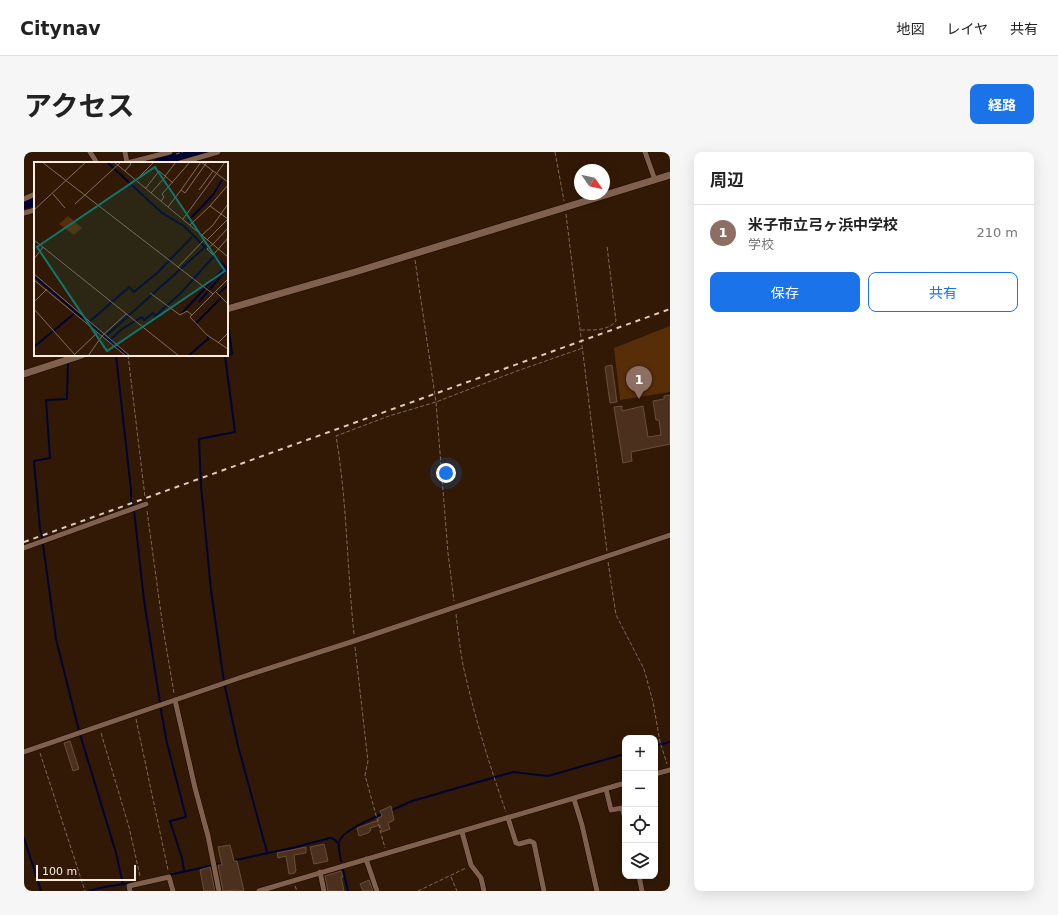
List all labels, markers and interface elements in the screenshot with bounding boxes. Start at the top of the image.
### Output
text: Citynav [20,17,101,39]
text: 地図 [896,21,924,37]
text: レイヤ [946,21,988,37]
text: 共有 [1010,21,1038,37]
button: 経路 [970,84,1034,124]
text: アクセス [24,90,135,123]
inset map [34,162,228,356]
north arrow [574,164,610,200]
text: 周辺 [710,170,744,190]
text: 米子市立弓ヶ浜中学校 [748,216,898,234]
text: 1 [718,225,728,240]
text: 210 m [976,225,1018,240]
text: 学校 [748,237,774,252]
button: 保存 [710,272,860,312]
button: 共有 [868,272,1018,312]
pin: 1 [626,366,652,399]
your location [436,463,456,483]
map controls [622,735,658,879]
button: + [622,735,658,771]
button: − [622,771,658,807]
button: locate [622,807,658,843]
button: layers [622,843,658,879]
scale bar [36,863,136,882]
text: 100 m [42,865,77,878]

